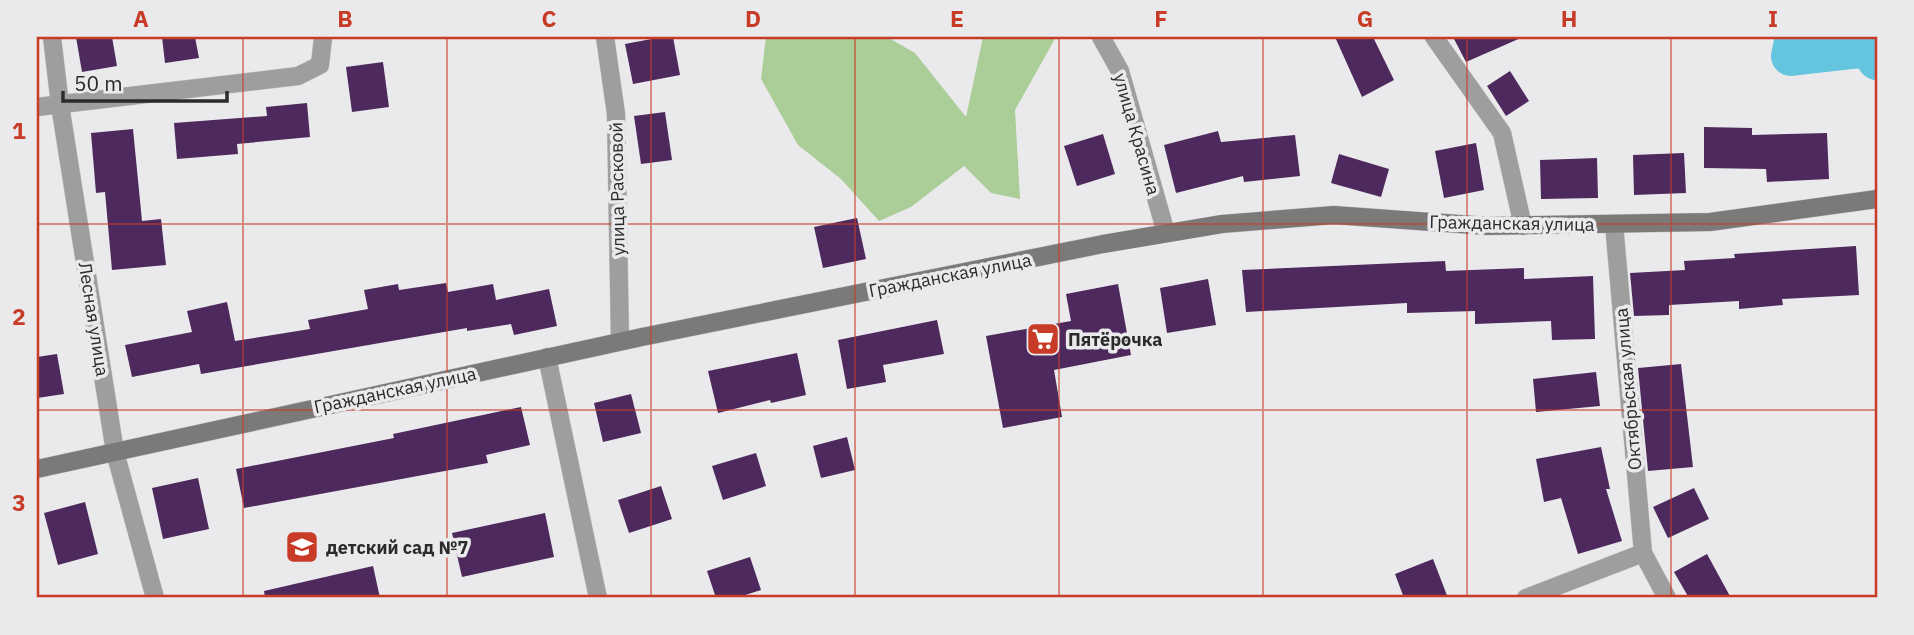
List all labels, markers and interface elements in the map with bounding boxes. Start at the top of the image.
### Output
text: A [133,3,149,33]
text: B [337,3,353,33]
text: C [542,3,557,33]
text: D [745,3,761,33]
text: E [950,3,964,33]
text: F [1154,3,1168,33]
text: G [1357,3,1373,33]
text: H [1561,3,1577,33]
text: I [1768,3,1778,33]
scale bar [63,60,228,104]
text: 50 m [74,69,123,97]
street label: улица Красина [1109,70,1166,198]
text: 1 [12,115,26,145]
street label: улица Расковой [604,122,630,256]
street label: Гражданская улица [1429,210,1595,236]
street label: Гражданская улица [867,248,1034,302]
street label: Лесная улица [74,260,114,378]
text: 2 [12,301,26,331]
street label: Октябрьская улица [1609,307,1647,471]
supermarket icon: Пятёрочка [1024,320,1062,358]
place label: Пятёрочка [1068,328,1162,351]
street label: Гражданская улица [312,362,479,418]
text: 3 [12,487,26,517]
school or university icon: детский сад №7 [283,528,321,566]
place label: детский сад №7 [326,536,468,559]

